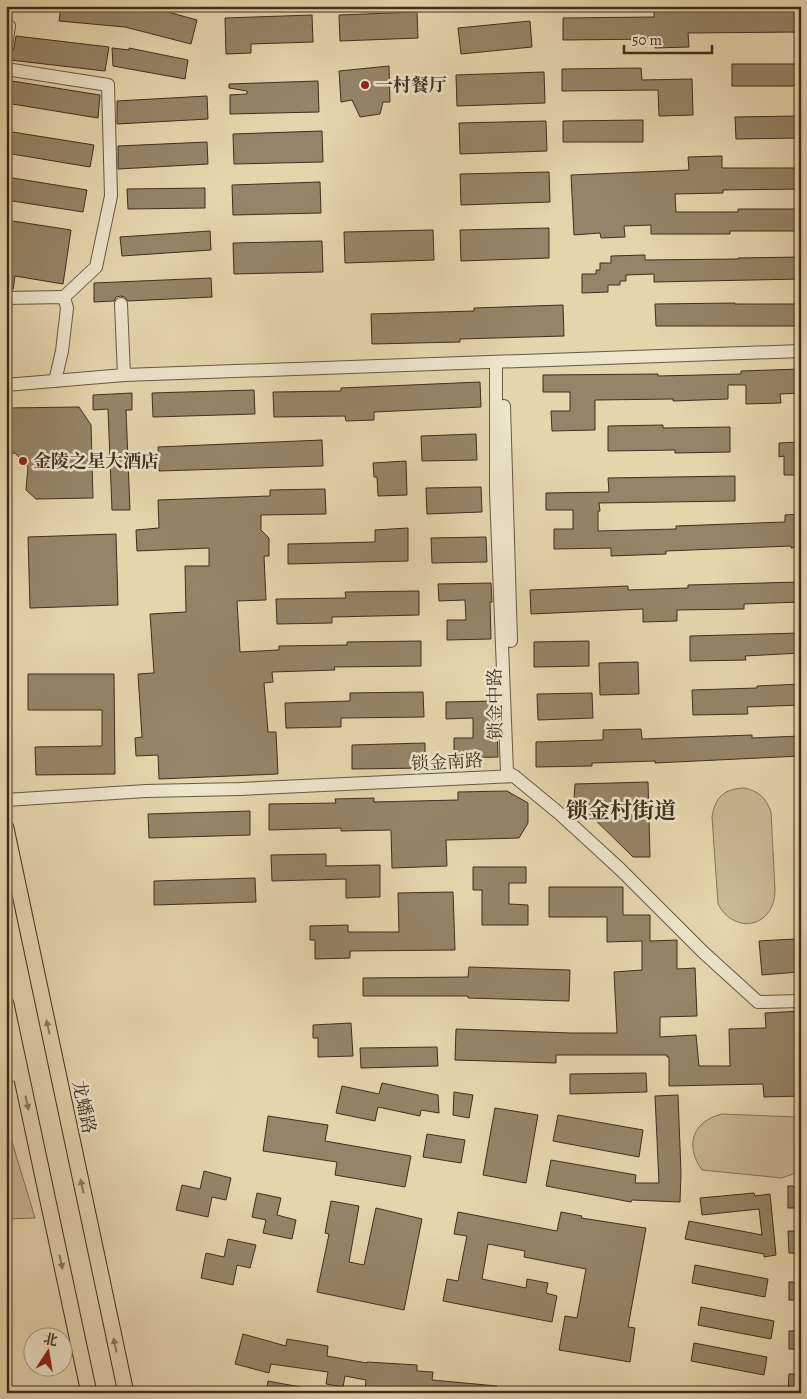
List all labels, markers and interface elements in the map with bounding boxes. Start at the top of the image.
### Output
scale bar [624,22,712,54]
text: 50 m [632,30,662,50]
place label: 一村餐厅 [375,73,447,97]
marker: 一村餐厅 [359,79,371,91]
place label: 金陵之星大酒店 [33,449,159,473]
marker: 金陵之星大酒店 [17,455,29,467]
street label: 锁金中路 [482,668,508,740]
street label: 锁金南路 [410,748,484,776]
district label: 锁金村街道 [566,796,676,826]
one-way arrow [44,1020,52,1035]
street label: 龙蟠路 [67,1078,101,1136]
one-way arrow [23,1096,31,1111]
one-way arrow [77,1178,85,1194]
one-way arrow [57,1254,65,1270]
north arrow [22,1326,72,1376]
text: 北 [42,1329,59,1351]
one-way arrow [111,1338,119,1353]

